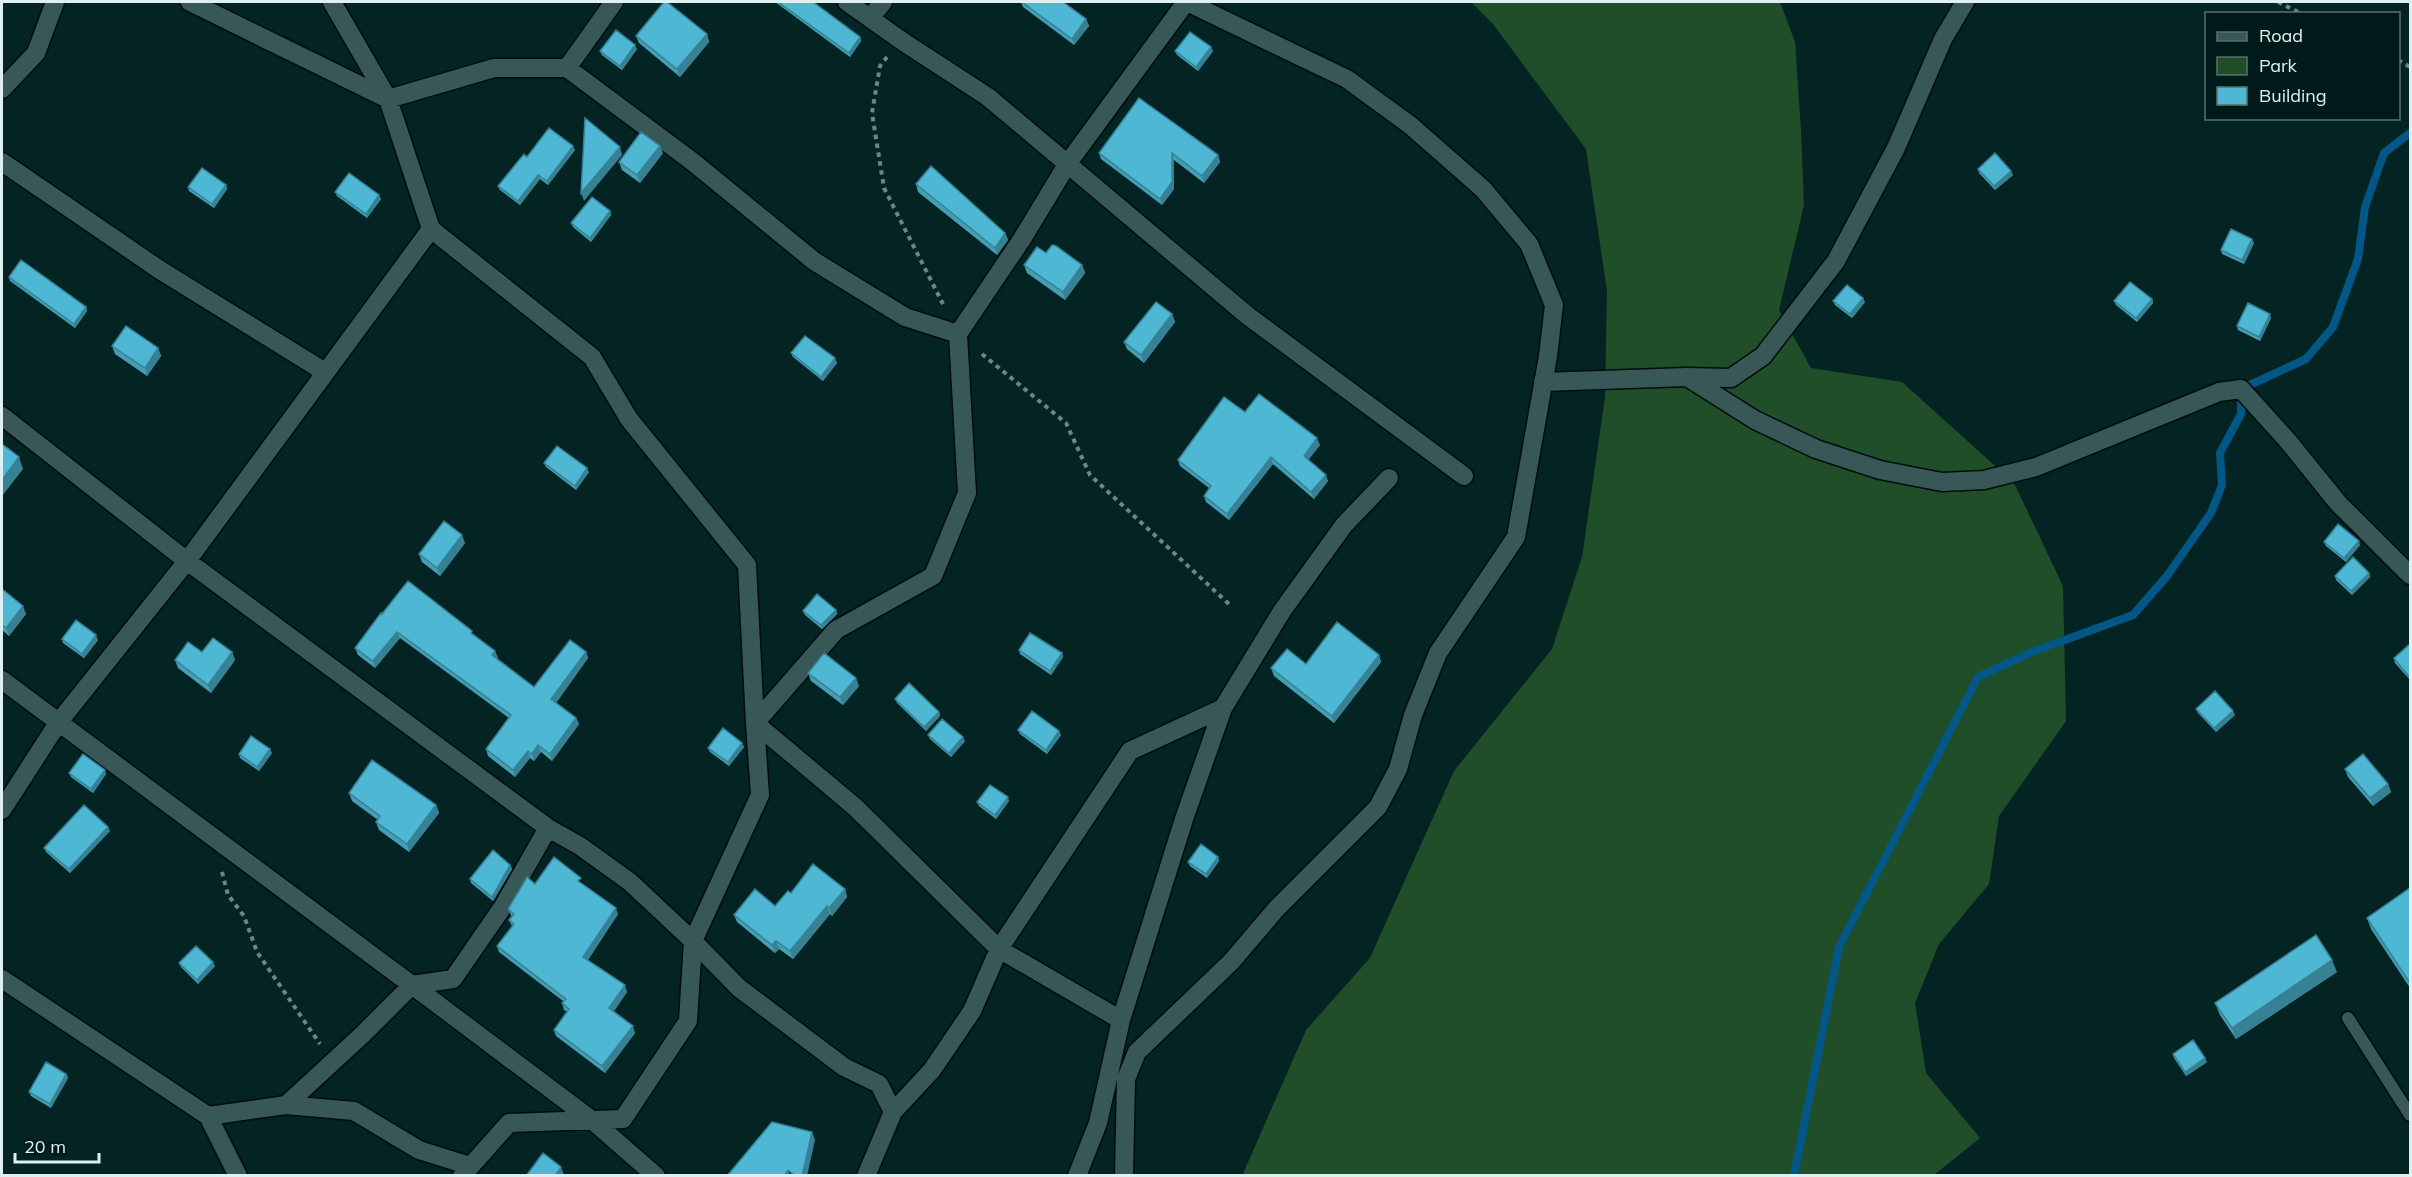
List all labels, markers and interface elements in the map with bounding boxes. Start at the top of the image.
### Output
legend [2205,12,2400,120]
text: Road [2259,24,2303,47]
text: Park [2259,54,2298,77]
text: Building [2259,84,2327,107]
scale bar [15,1126,99,1164]
text: 20 m [24,1135,66,1158]

